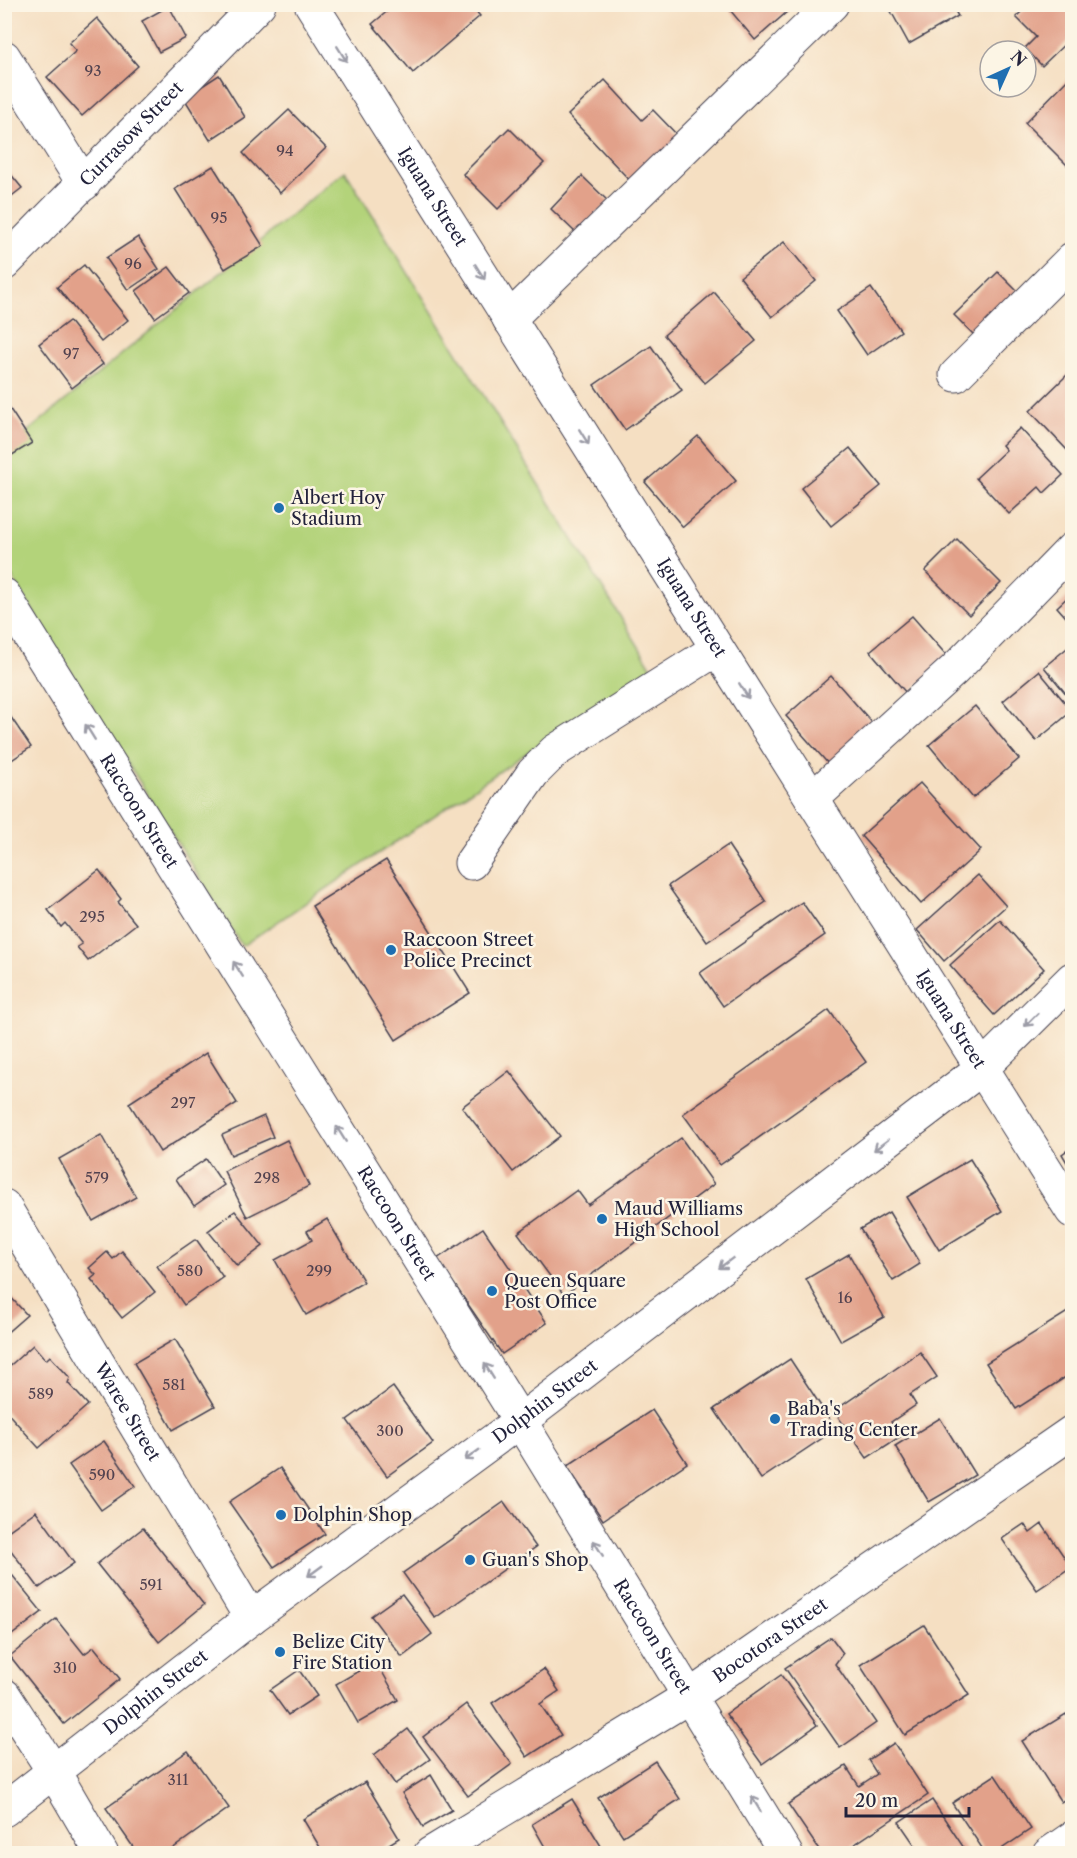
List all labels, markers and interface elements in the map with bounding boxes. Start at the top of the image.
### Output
north arrow [978,39,1038,99]
one-way arrow [336,45,348,62]
text: N [1007,46,1031,70]
house number: 93 [84,61,102,80]
street label: Currasow Street [75,77,188,191]
house number: 94 [276,141,294,160]
street label: Iguana Street [393,143,472,251]
house number: 95 [211,208,227,227]
house number: 96 [124,254,142,273]
one-way arrow [474,263,486,280]
house number: 97 [63,344,80,363]
one-way arrow [578,428,590,445]
place label: Albert Hoy Stadium [290,487,386,530]
marker: Albert Hoy Stadium [272,501,286,515]
street label: Iguana Street [652,554,732,662]
one-way arrow [738,682,750,699]
one-way arrow [84,724,96,741]
street label: Raccoon Street [95,750,183,873]
house number: 295 [79,907,105,926]
place label: Raccoon Street Police Precinct [403,929,534,972]
marker: Raccoon Street Police Precinct [384,943,398,957]
one-way arrow [231,961,243,978]
street label: Iguana Street [912,965,991,1073]
one-way arrow [1023,1013,1038,1027]
house number: 297 [171,1093,196,1112]
one-way arrow [335,1126,348,1143]
one-way arrow [874,1138,890,1151]
street label: Raccoon Street [353,1162,441,1285]
house number: 579 [85,1168,109,1187]
house number: 298 [254,1168,280,1187]
place label: Maud Williams High School [614,1198,743,1241]
marker: Maud Williams High School [595,1212,609,1226]
one-way arrow [719,1257,735,1269]
house number: 580 [177,1261,203,1280]
house number: 299 [306,1261,332,1280]
place label: Queen Square Post Office [504,1270,626,1313]
marker: Queen Square Post Office [485,1284,499,1298]
house number: 16 [837,1288,853,1307]
street label: Dolphin Street [488,1354,602,1448]
street label: Waree Street [89,1358,166,1466]
one-way arrow [482,1363,494,1380]
house number: 581 [162,1375,186,1394]
house number: 589 [28,1384,54,1403]
place label: Baba's Trading Center [787,1398,918,1441]
marker: Baba's Trading Center [768,1412,782,1426]
house number: 300 [376,1421,404,1440]
one-way arrow [465,1449,481,1462]
house number: 590 [89,1465,115,1484]
place label: Dolphin Shop [293,1504,412,1526]
marker: Dolphin Shop [274,1508,288,1522]
one-way arrow [592,1540,604,1557]
place label: Guan's Shop [482,1549,589,1571]
marker: Guan's Shop [463,1553,477,1567]
one-way arrow [308,1564,324,1577]
house number: 591 [139,1575,163,1594]
street label: Raccoon Street [609,1575,696,1699]
street label: Bocotora Street [709,1593,832,1688]
place label: Belize City Fire Station [292,1631,392,1674]
street label: Dolphin Street [99,1644,213,1740]
marker: Belize City Fire Station [273,1645,287,1659]
house number: 310 [53,1658,77,1677]
house number: 311 [168,1770,189,1789]
scale bar [846,1780,969,1818]
text: 20 m [855,1790,899,1812]
one-way arrow [749,1795,762,1812]

